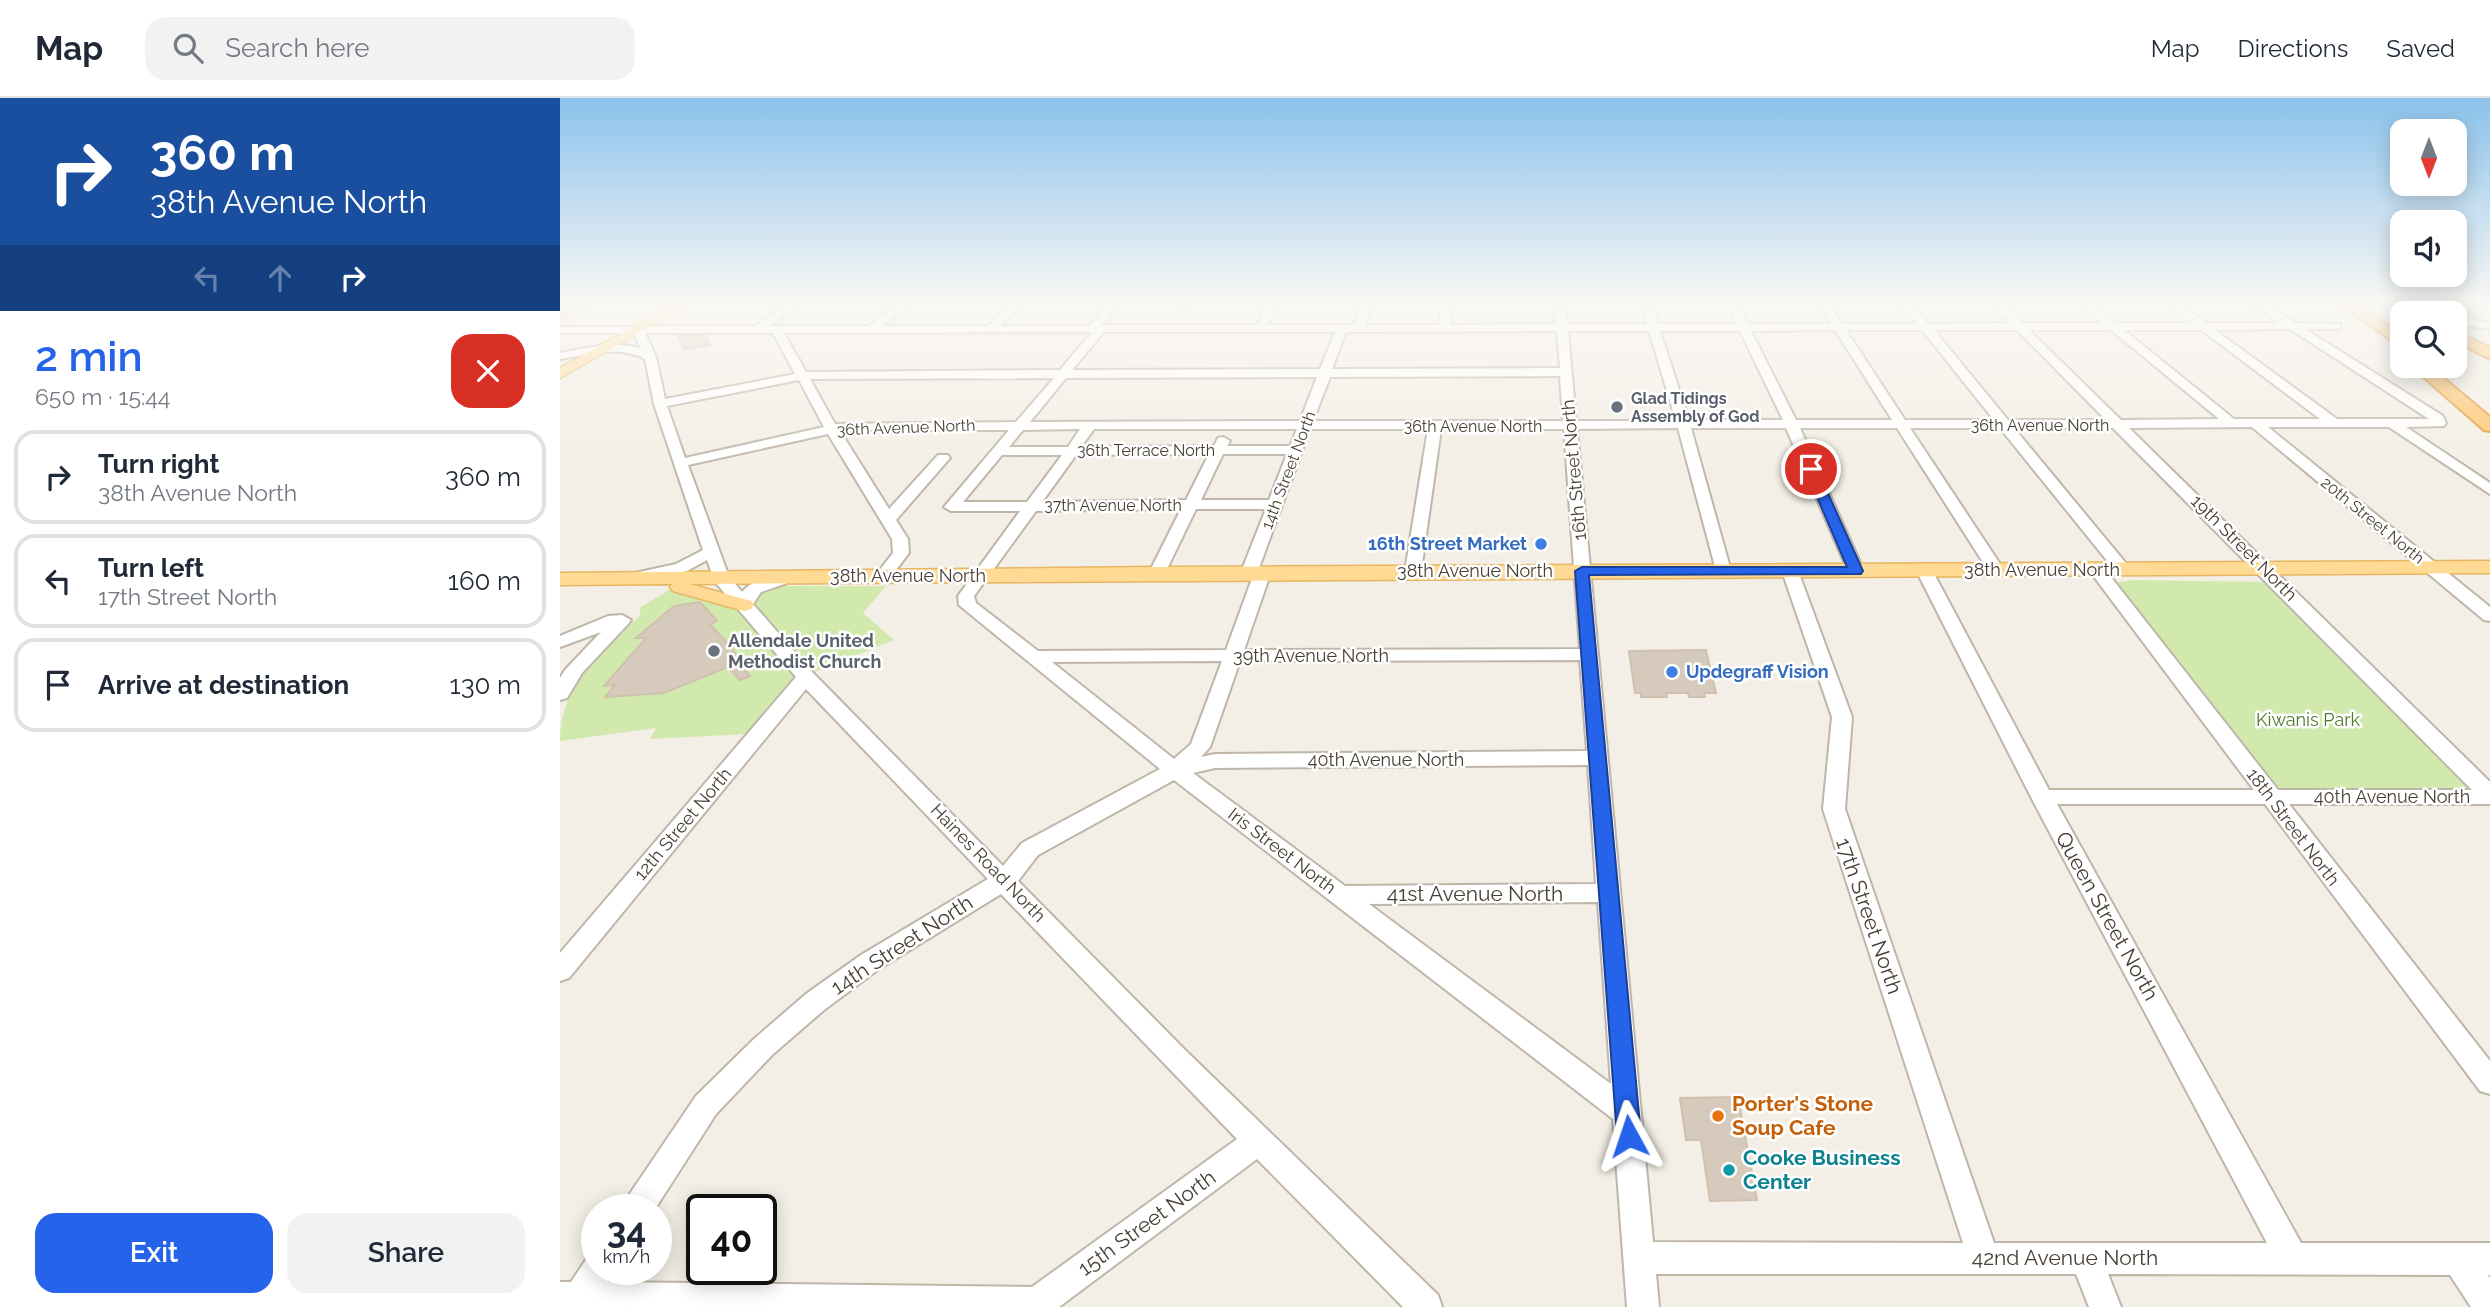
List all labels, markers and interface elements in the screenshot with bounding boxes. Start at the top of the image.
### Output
search box [145,17,635,80]
text: Map [35,29,103,68]
icon: search [169,29,207,67]
text: Search here [225,33,370,63]
text: Map [2151,34,2200,63]
text: Directions [2238,34,2348,63]
text: Saved [2386,34,2455,63]
north arrow [2390,119,2468,196]
map controls [2390,119,2467,378]
text: 360 m [150,124,295,181]
icon: right [35,126,126,217]
text: 38th Avenue North [150,183,427,220]
button: sound [2390,210,2467,287]
icon: left [188,259,226,297]
icon: ahead [261,259,299,297]
icon: right [334,259,372,297]
button: search [2390,301,2467,378]
text: 2 min [35,332,143,381]
button: close [451,334,525,408]
text: 650 m · 15:44 [35,383,170,410]
place label: Glad Tidings Assembly of God [1631,389,1760,426]
street label: 16th Street North [1557,399,1590,541]
marker: Glad Tidings Assembly of God [1609,399,1625,415]
street label: 14th Street North [1257,408,1320,532]
street label: 36th Avenue North [836,416,976,439]
street label: 36th Avenue North [1971,416,2109,435]
street label: 36th Avenue North [1404,417,1542,436]
pin [1781,439,1841,499]
street label: 36th Terrace North [1077,441,1215,460]
text: Turn right [98,449,219,479]
icon: arrive [1792,450,1830,488]
icon: right [39,458,77,496]
text: 360 m [445,462,521,492]
street label: 20th Street North [2317,473,2428,568]
text: 38th Avenue North [98,479,297,506]
street label: 19th Street North [2187,490,2302,605]
street label: 37th Avenue North [1044,496,1182,515]
place label: 16th Street Market [1368,533,1527,554]
marker: 16th Street Market [1533,536,1549,552]
text: Turn left [98,553,204,583]
street label: 38th Avenue North [1964,559,2120,580]
street label: 38th Avenue North [1397,560,1553,581]
icon: left [39,562,77,600]
street label: 38th Avenue North [830,565,986,586]
text: 160 m [448,566,521,596]
text: 17th Street North [98,583,277,610]
place label: Allendale United Methodist Church [728,630,881,672]
marker: Allendale United Methodist Church [706,643,722,659]
street label: 39th Avenue North [1233,645,1389,666]
place label: Updegraff Vision [1686,661,1829,682]
marker: Updegraff Vision [1664,664,1680,680]
icon: arrive [39,666,77,704]
text: Arrive at destination [98,670,349,700]
text: 130 m [450,670,521,700]
park label: Kiwanis Park [2256,709,2361,730]
street label: 40th Avenue North [1308,749,1464,770]
street label: 12th Street North [630,763,736,884]
street label: 18th Street North [2243,764,2344,889]
street label: 40th Avenue North [2314,786,2470,807]
street label: Haines Road North [927,799,1050,926]
street label: Iris Street North [1224,803,1340,898]
street label: Queen Street North [2051,827,2164,1005]
street label: 17th Street North [1831,834,1908,997]
street label: 41st Avenue North [1387,881,1563,906]
street label: 14th Street North [826,889,977,1000]
place label: Porter's Stone Soup Cafe [1732,1091,1873,1140]
position arrow [1592,1099,1666,1173]
marker: Porter's Stone Soup Cafe [1710,1108,1726,1124]
place label: Cooke Business Center [1743,1145,1901,1194]
marker: Cooke Business Center [1721,1162,1737,1178]
street label: 15th Street North [1073,1164,1220,1281]
speed limit sign: 40 [686,1194,777,1285]
text: 34 [607,1210,646,1251]
button: Exit [35,1213,273,1293]
button: Share [287,1213,525,1293]
street label: 42nd Avenue North [1972,1245,2158,1270]
text: km/h [603,1246,650,1267]

